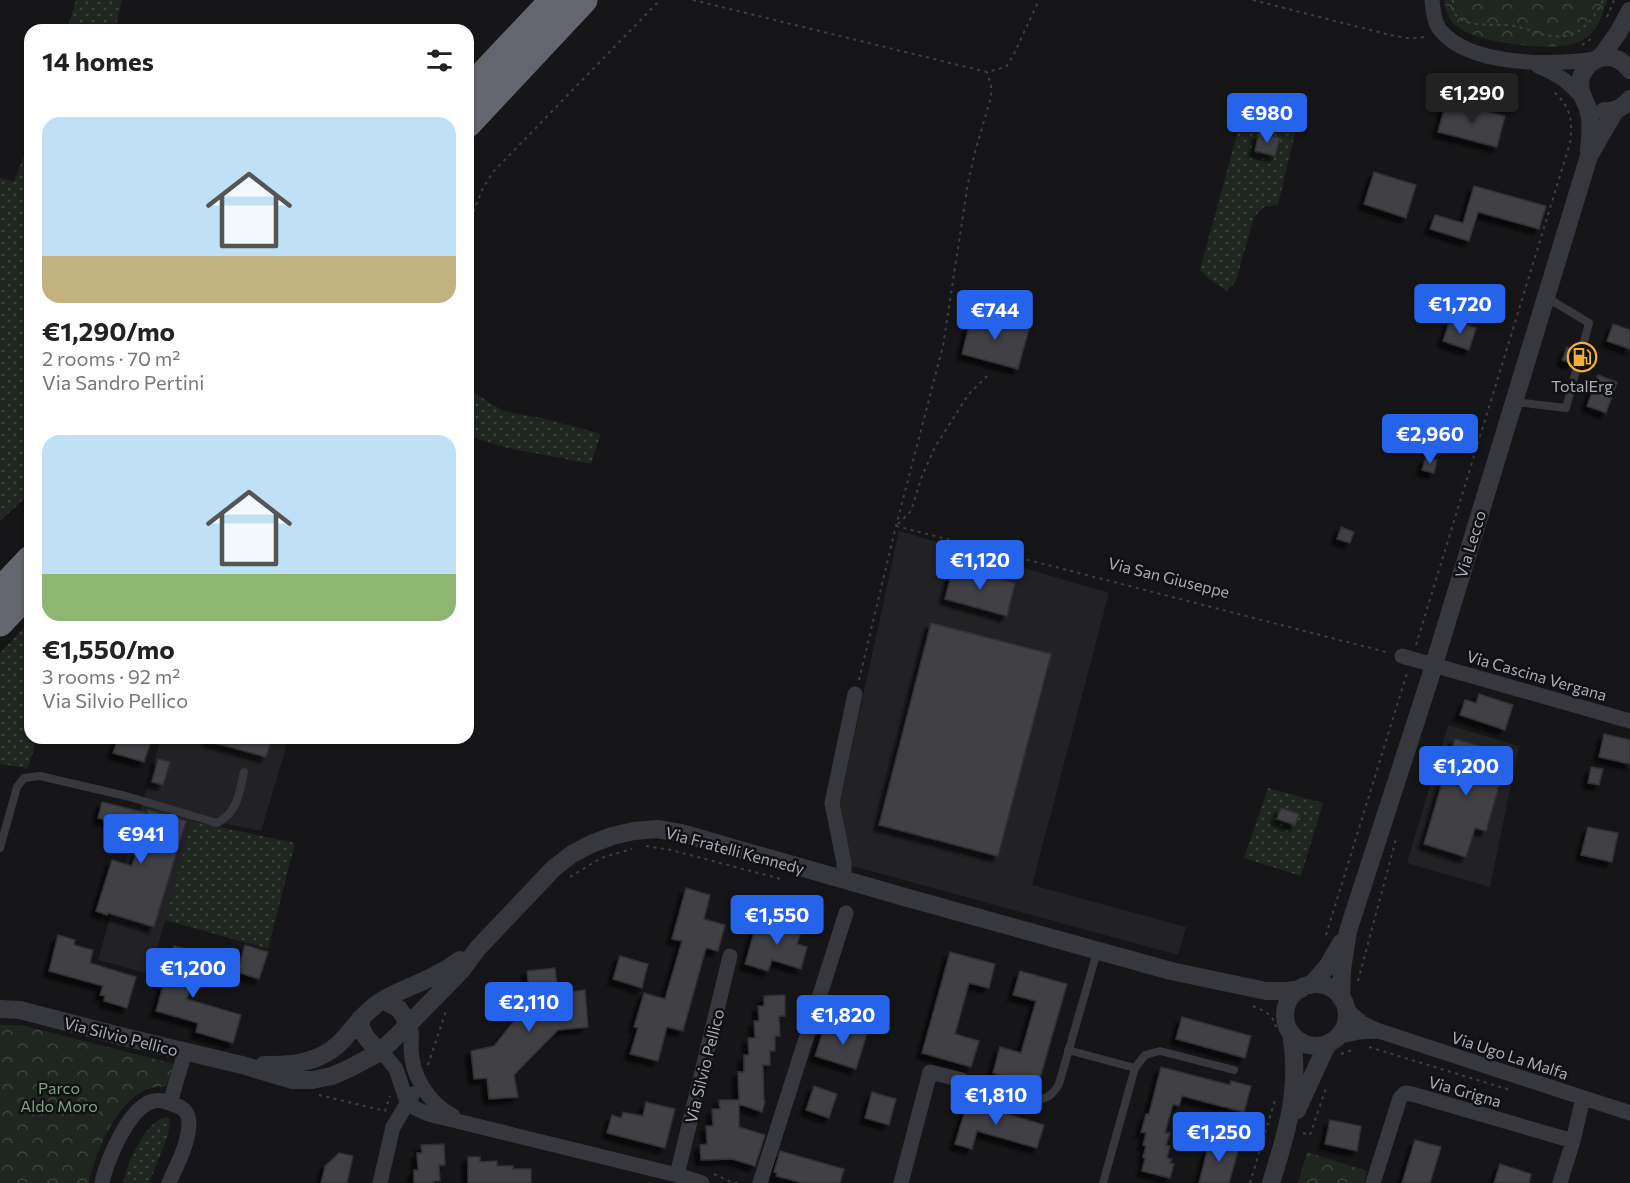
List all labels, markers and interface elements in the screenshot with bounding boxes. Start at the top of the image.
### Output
icon: filters [423,44,456,77]
text: 14 homes [42,45,154,76]
pin: €1,290 [1423,73,1521,124]
text: €1,290 [1439,80,1505,104]
pin: €980 [1231,93,1303,144]
text: €980 [1241,100,1293,124]
icon: home [195,156,303,264]
pin: €1,720 [1411,284,1509,335]
pin: €744 [959,290,1031,341]
text: €1,720 [1428,291,1492,315]
text: €744 [971,297,1019,321]
text: €1,290/mo [42,315,175,346]
fuel station icon: TotalErg [1566,341,1598,373]
text: 2 rooms · 70 m² [42,346,180,370]
text: Via Sandro Pertini [42,370,204,394]
place label: TotalErg [1551,376,1613,395]
pin: €2,960 [1381,414,1479,465]
text: €2,960 [1396,421,1464,445]
icon: home [195,474,303,582]
street label: Via Lecco [1451,508,1489,580]
pin: €1,120 [931,540,1029,591]
text: €1,120 [950,547,1010,571]
street label: Via San Giuseppe [1106,553,1232,601]
text: €1,550/mo [42,633,175,664]
street label: Via Cascina Vergana [1465,646,1609,704]
text: 3 rooms · 92 m² [42,664,180,688]
text: Via Silvio Pellico [42,688,188,712]
pin: €1,200 [1417,746,1515,797]
text: €1,200 [1433,753,1499,777]
pin: €941 [105,814,177,865]
text: €941 [117,821,165,845]
street label: Via Fratelli Kennedy [663,822,807,878]
pin: €1,550 [728,895,826,946]
text: €1,550 [745,902,809,926]
pin: €1,200 [144,948,242,999]
text: €1,200 [160,955,226,979]
pin: €2,110 [480,982,578,1033]
text: €2,110 [499,989,559,1013]
pin: €1,820 [794,995,892,1046]
text: €1,820 [811,1002,875,1026]
street label: Via Silvio Pellico [681,1007,727,1125]
street label: Via Silvio Pellico [62,1013,180,1059]
street label: Via Ugo La Malfa [1449,1027,1571,1083]
street label: Via Grigna [1426,1072,1504,1110]
pin: €1,810 [947,1075,1045,1126]
park label: Parco Aldo Moro [20,1078,98,1115]
text: €1,810 [965,1082,1027,1106]
pin: €1,250 [1170,1112,1268,1163]
text: €1,250 [1187,1119,1251,1143]

